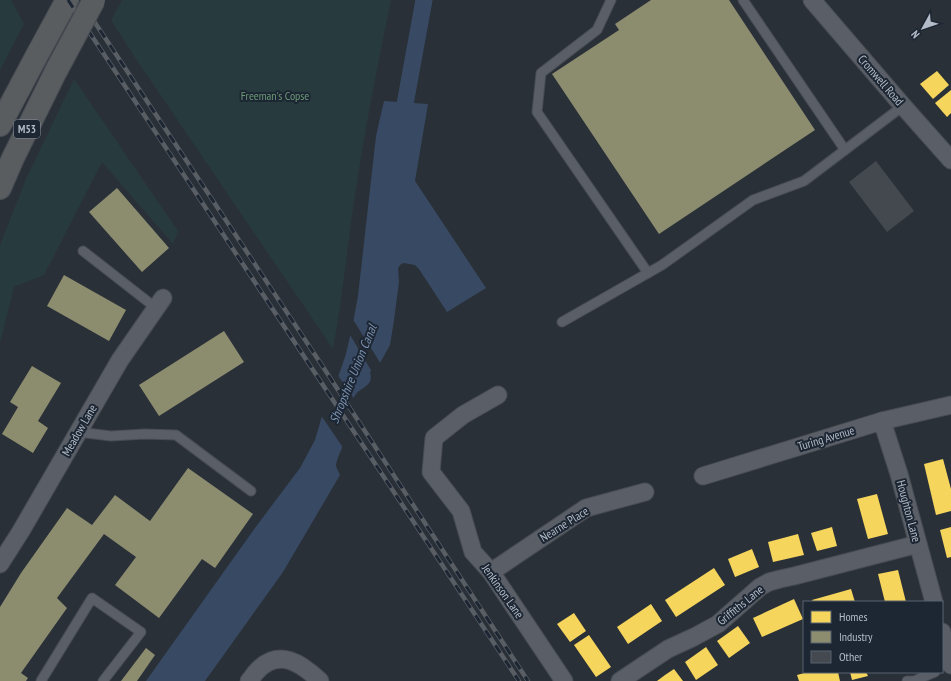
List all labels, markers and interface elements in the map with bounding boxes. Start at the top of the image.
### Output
north arrow [903,8,943,48]
text: N [908,28,923,41]
street label: Cromwell Road [855,52,907,108]
park label: Freeman's Copse [241,88,309,103]
road number: M53 [14,120,40,138]
water label: Shropshire Union Canal [325,320,381,426]
street label: Meadow Lane [58,402,100,458]
street label: Turing Avenue [796,422,856,454]
street label: Houghton Lane [894,478,924,544]
street label: Nearne Place [537,503,591,545]
street label: Jenkinson Lane [478,560,527,621]
street label: Griffiths Lane [714,582,766,628]
legend [803,601,943,673]
text: Homes [839,609,867,624]
text: Industry [839,629,873,644]
text: Other [839,649,863,664]

